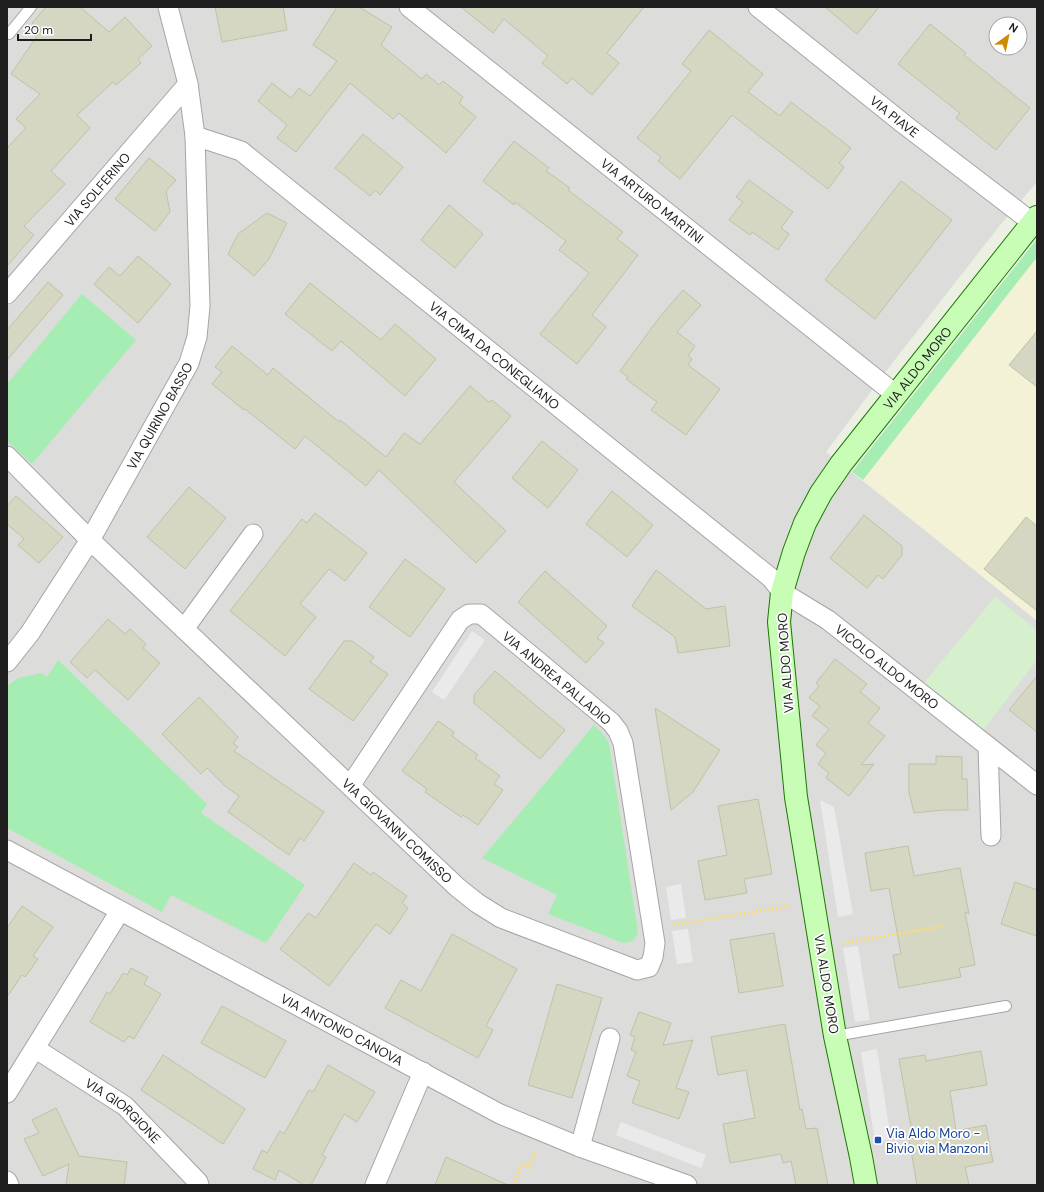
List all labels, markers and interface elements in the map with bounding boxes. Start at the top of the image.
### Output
scale bar [18,16,91,42]
north arrow [988,16,1028,56]
text: N [1006,20,1021,36]
text: 20 m [24,22,53,38]
street label: VIA PIAVE [866,92,922,142]
street label: VIA SOLFERINO [61,149,134,230]
street label: VIA ARTURO MARTINI [597,155,707,247]
street label: VIA CIMA DA CONEGLIANO [425,298,563,413]
street label: VIA ALDO MORO [880,324,956,413]
street label: VIA QUIRINO BASSO [123,359,197,473]
street label: VIA ALDO MORO [774,612,797,714]
street label: VICOLO ALDO MORO [832,621,942,713]
street label: VIA ANDREA PALLADIO [499,628,615,729]
street label: VIA GIOVANNI COMISSO [338,775,456,887]
street label: VIA ALDO MORO [810,933,843,1035]
street label: VIA ANTONIO CANOVA [278,990,406,1070]
street label: VIA GIORGIONE [82,1075,164,1147]
place label: Via Aldo Moro - Bivio via Manzoni [886,1125,988,1157]
marker: Via Aldo Moro - Bivio via Manzoni [873,1135,883,1145]

